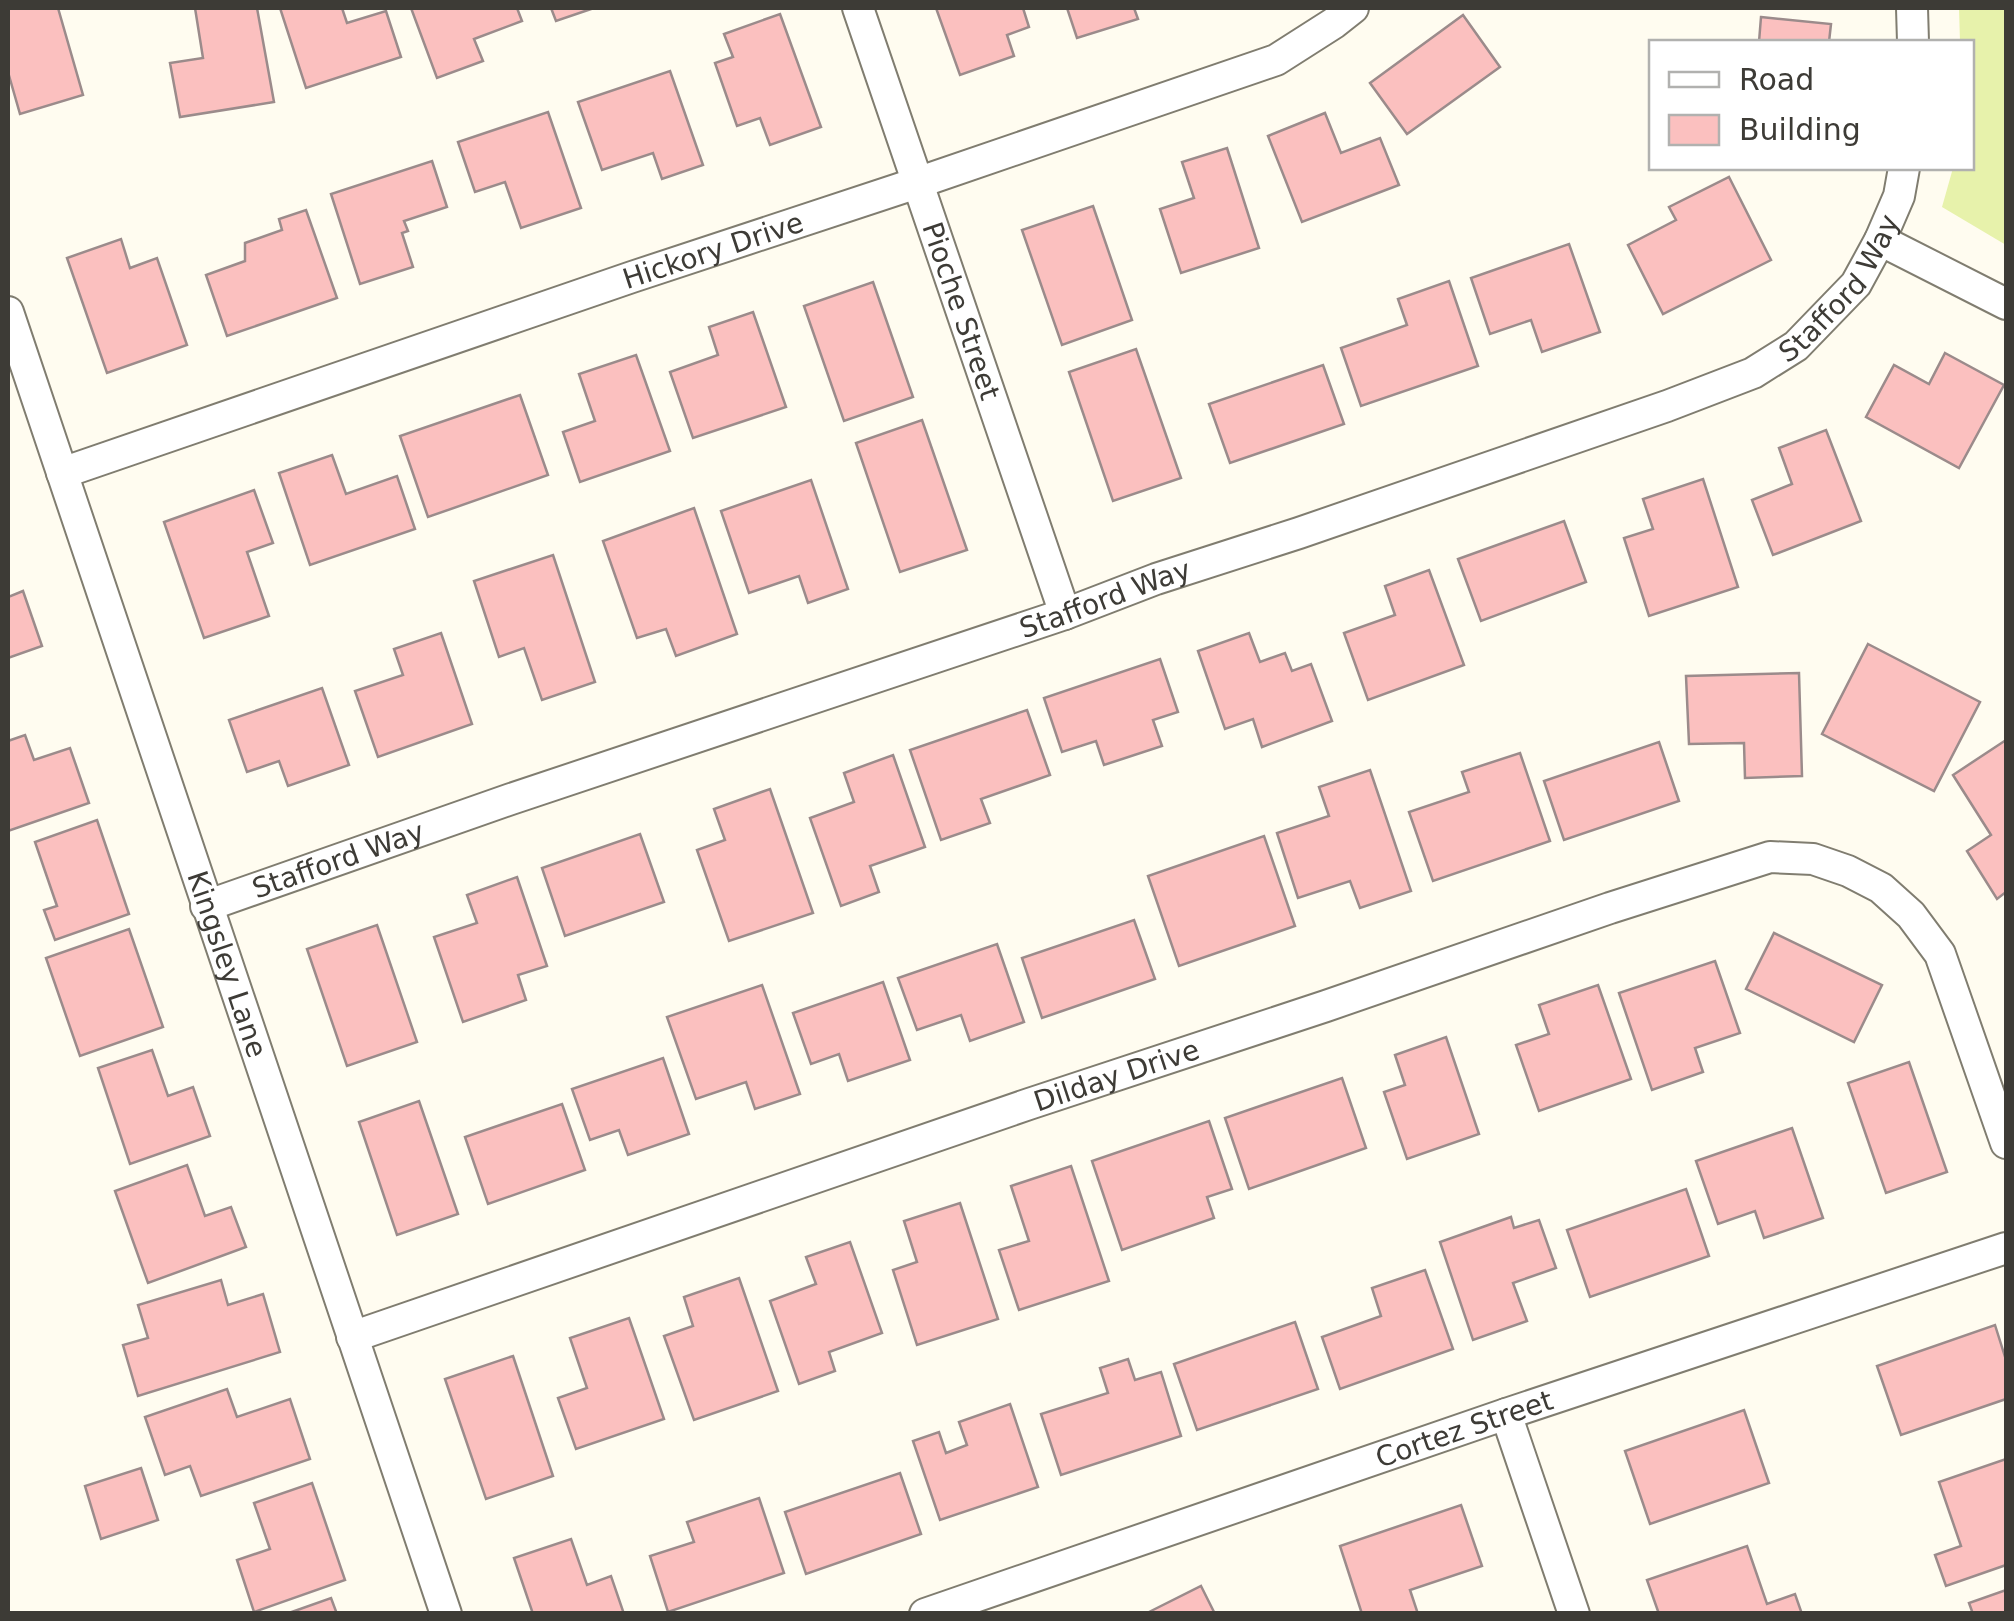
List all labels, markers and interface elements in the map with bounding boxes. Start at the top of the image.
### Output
legend [1649,40,1974,170]
text: Road [1739,62,1814,97]
text: Building [1739,112,1861,147]
street label: Hickory Drive [619,206,808,296]
street label: Stafford Way [1773,210,1906,369]
street label: Pioche Street [915,218,1007,404]
street label: Stafford Way [1015,553,1195,645]
street label: Stafford Way [248,815,429,905]
street label: Kingsley Lane [180,867,274,1062]
street label: Dilday Drive [1030,1033,1203,1118]
street label: Cortez Street [1371,1384,1557,1475]

